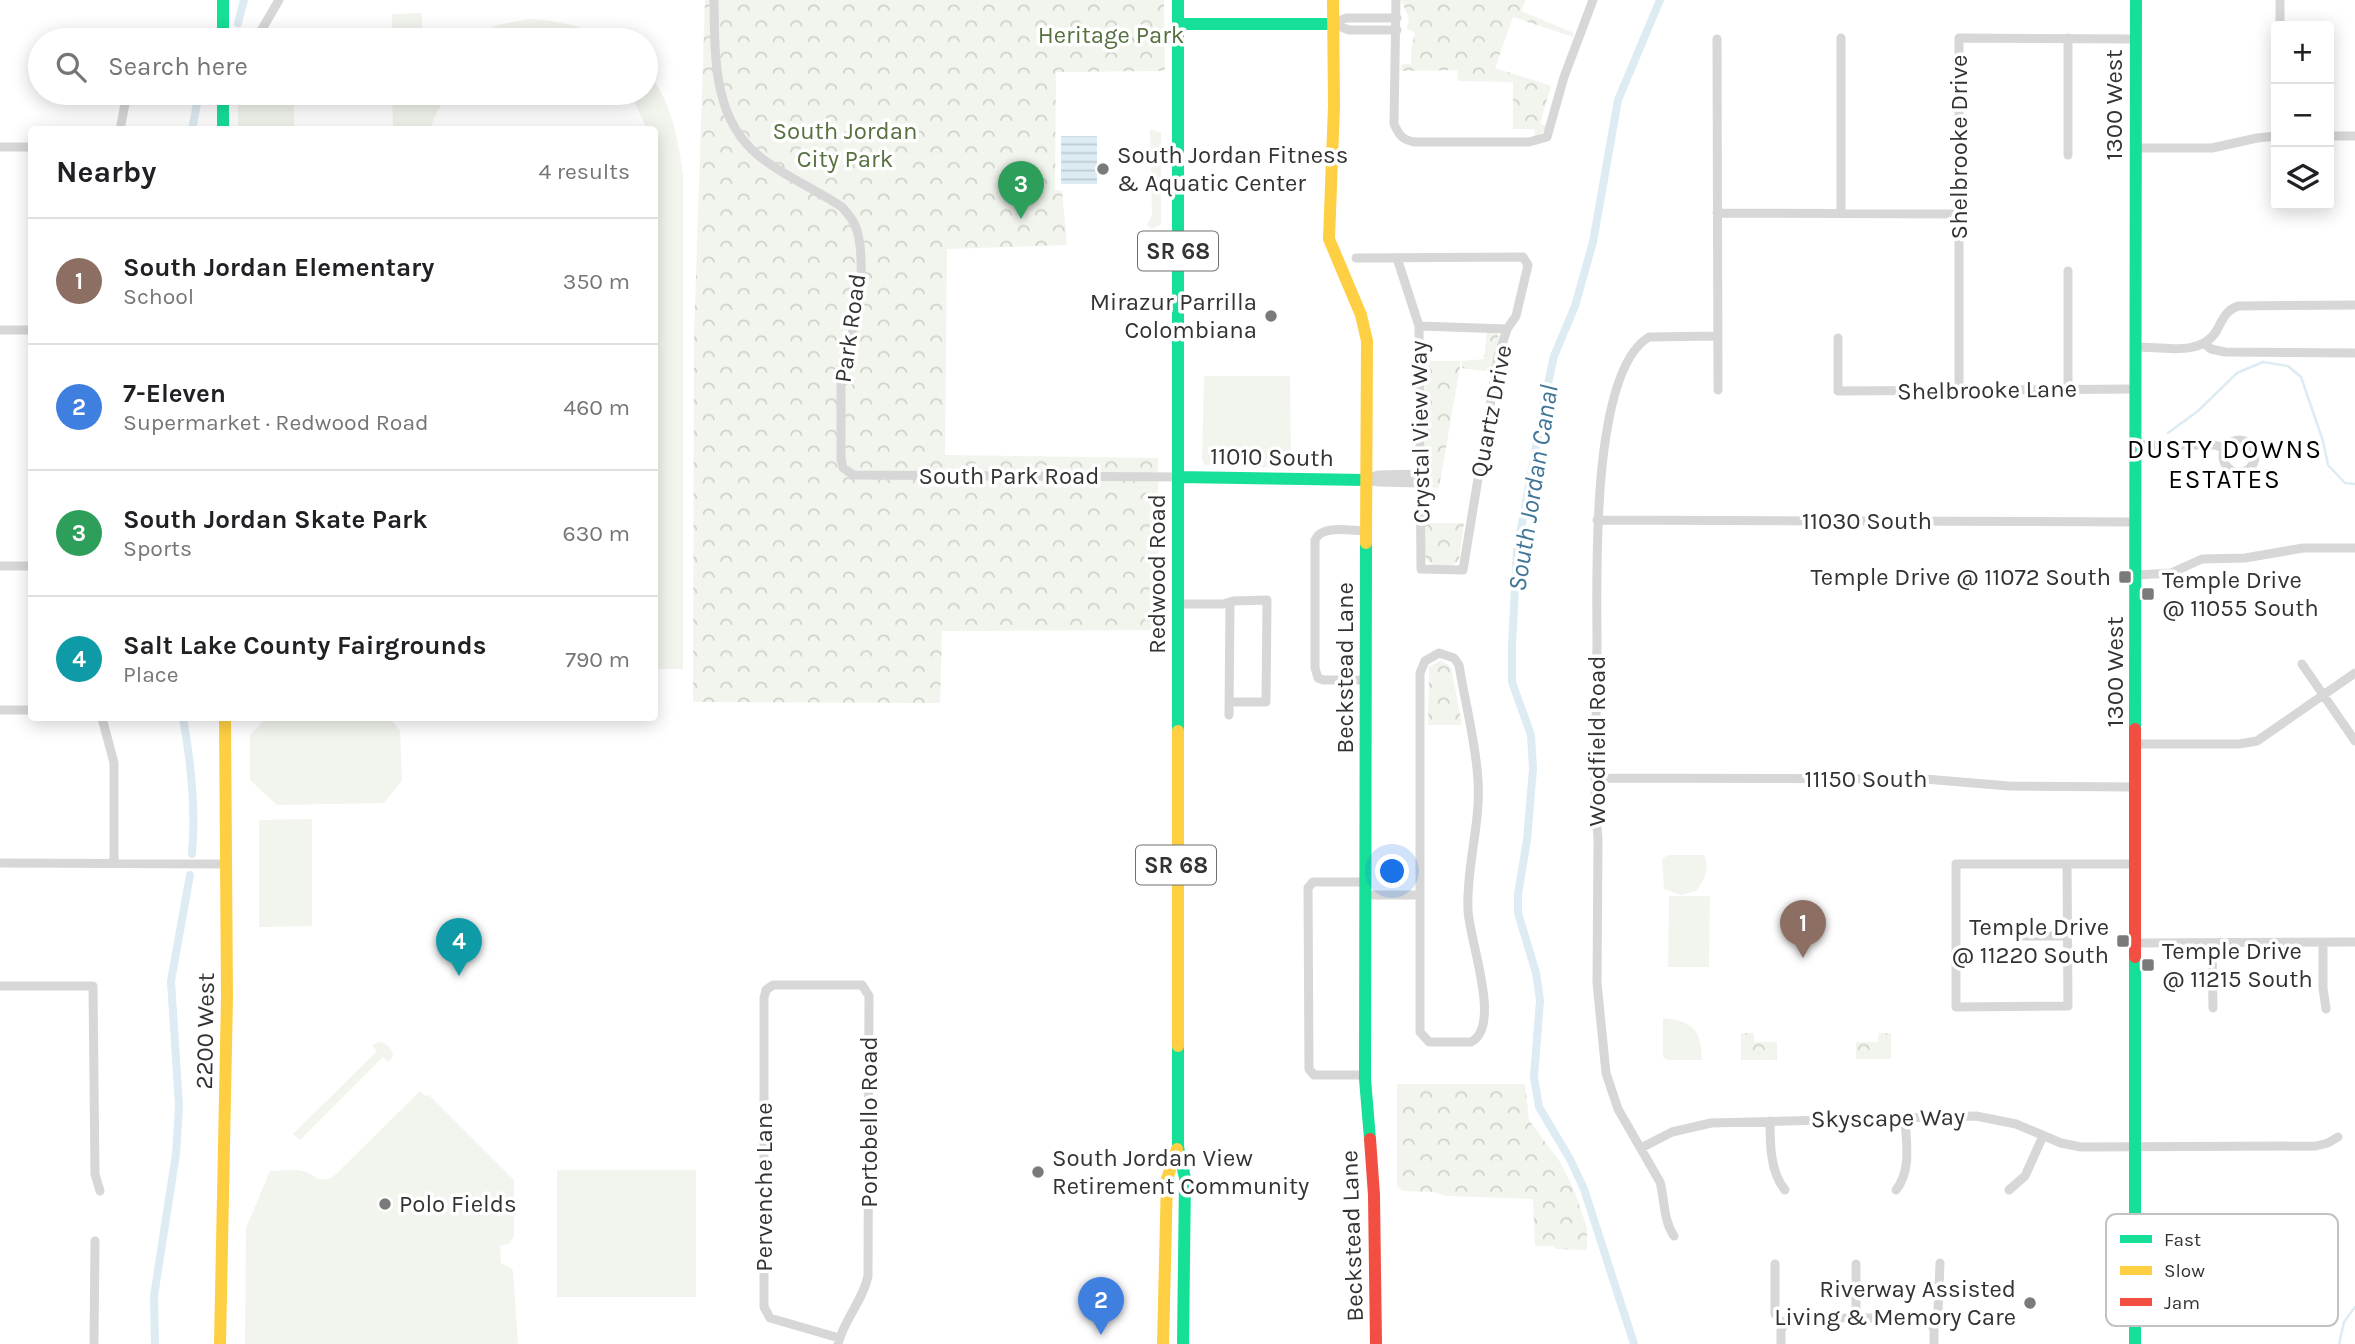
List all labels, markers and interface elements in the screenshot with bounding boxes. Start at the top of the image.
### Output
park label: Heritage Park [1038,21,1184,49]
map controls [2271,21,2334,210]
button: + [2271,21,2334,84]
search box [28,28,658,105]
icon: search [52,48,90,86]
street label: 1300 West [2100,50,2128,160]
text: Search here [108,51,248,82]
street label: Shelbrooke Drive [1945,55,1973,239]
button: − [2271,84,2334,147]
park label: South Jordan City Park [773,117,917,173]
place label: South Jordan Fitness & Aquatic Center [1117,141,1348,197]
button: layers [2271,147,2334,210]
text: Nearby [56,154,156,190]
text: 4 results [538,158,630,185]
pin: 3 [998,161,1044,219]
marker: South Jordan Fitness & Aquatic Center [1095,161,1111,177]
road number: SR 68 [1138,232,1218,270]
text: South Jordan Elementary [123,252,434,283]
text: 1 [75,268,83,295]
text: 350 m [563,268,630,295]
street label: Park Road [829,272,871,384]
text: School [123,283,194,310]
place label: Mirazur Parrilla Colombiana [1090,288,1257,344]
marker: Mirazur Parrilla Colombiana [1263,308,1279,324]
street label: Crystal View Way [1404,340,1436,524]
street label: Quartz Drive [1464,342,1518,480]
street label: Shelbrooke Lane [1897,374,2077,406]
text: 7-Eleven [123,378,226,409]
water label: South Jordan Canal [1501,383,1565,593]
text: 2 [72,394,86,421]
text: 460 m [563,394,630,421]
text: Supermarket · Redwood Road [123,409,429,436]
district label: DUSTY DOWNS ESTATES [2127,434,2323,495]
street label: 11010 South [1210,442,1334,472]
street label: South Park Road [918,462,1100,490]
street label: Redwood Road [1143,494,1171,654]
text: South Jordan Skate Park [123,504,428,535]
street label: 11030 South [1802,507,1932,535]
text: 3 [72,520,86,547]
text: 630 m [563,520,630,547]
text: Sports [123,535,192,562]
place label: Temple Drive @ 11072 South [1811,563,2111,591]
place label: Temple Drive @ 11055 South [2162,566,2319,622]
marker: Temple Drive @ 11072 South [2117,569,2133,585]
street label: Beckstead Lane [1331,582,1359,754]
marker: Temple Drive @ 11055 South [2140,586,2156,602]
street label: 1300 West [2101,617,2129,727]
text: Salt Lake County Fairgrounds [123,630,487,661]
text: 4 [72,646,86,673]
text: 790 m [565,646,630,673]
street label: Woodfield Road [1583,656,1611,826]
text: Place [123,661,179,688]
street label: 11150 South [1805,765,1927,793]
road number: SR 68 [1136,846,1216,884]
your location [1375,854,1409,888]
pin: 1 [1780,900,1826,958]
place label: Temple Drive @ 11220 South [1951,913,2109,969]
pin: 4 [436,918,482,976]
marker: Temple Drive @ 11220 South [2115,933,2131,949]
place label: Temple Drive @ 11215 South [2162,937,2313,993]
marker: Temple Drive @ 11215 South [2140,957,2156,973]
street label: 2200 West [190,972,220,1090]
street label: Portobello Road [855,1036,883,1208]
street label: Pervenche Lane [750,1102,778,1272]
street label: Skyscape Way [1811,1103,1965,1133]
place label: South Jordan View Retirement Community [1052,1144,1309,1200]
street label: Beckstead Lane [1335,1150,1369,1322]
marker: South Jordan View Retirement Community [1030,1164,1046,1180]
place label: Polo Fields [399,1190,517,1218]
marker: Polo Fields [377,1196,393,1212]
legend [2106,1214,2338,1326]
text: Fast [2164,1229,2201,1251]
text: Slow [2164,1260,2205,1282]
place label: Riverway Assisted Living & Memory Care [1774,1275,2016,1331]
pin: 2 [1078,1277,1124,1335]
text: Jam [2164,1292,2200,1314]
marker: Riverway Assisted Living & Memory Care [2022,1295,2038,1311]

